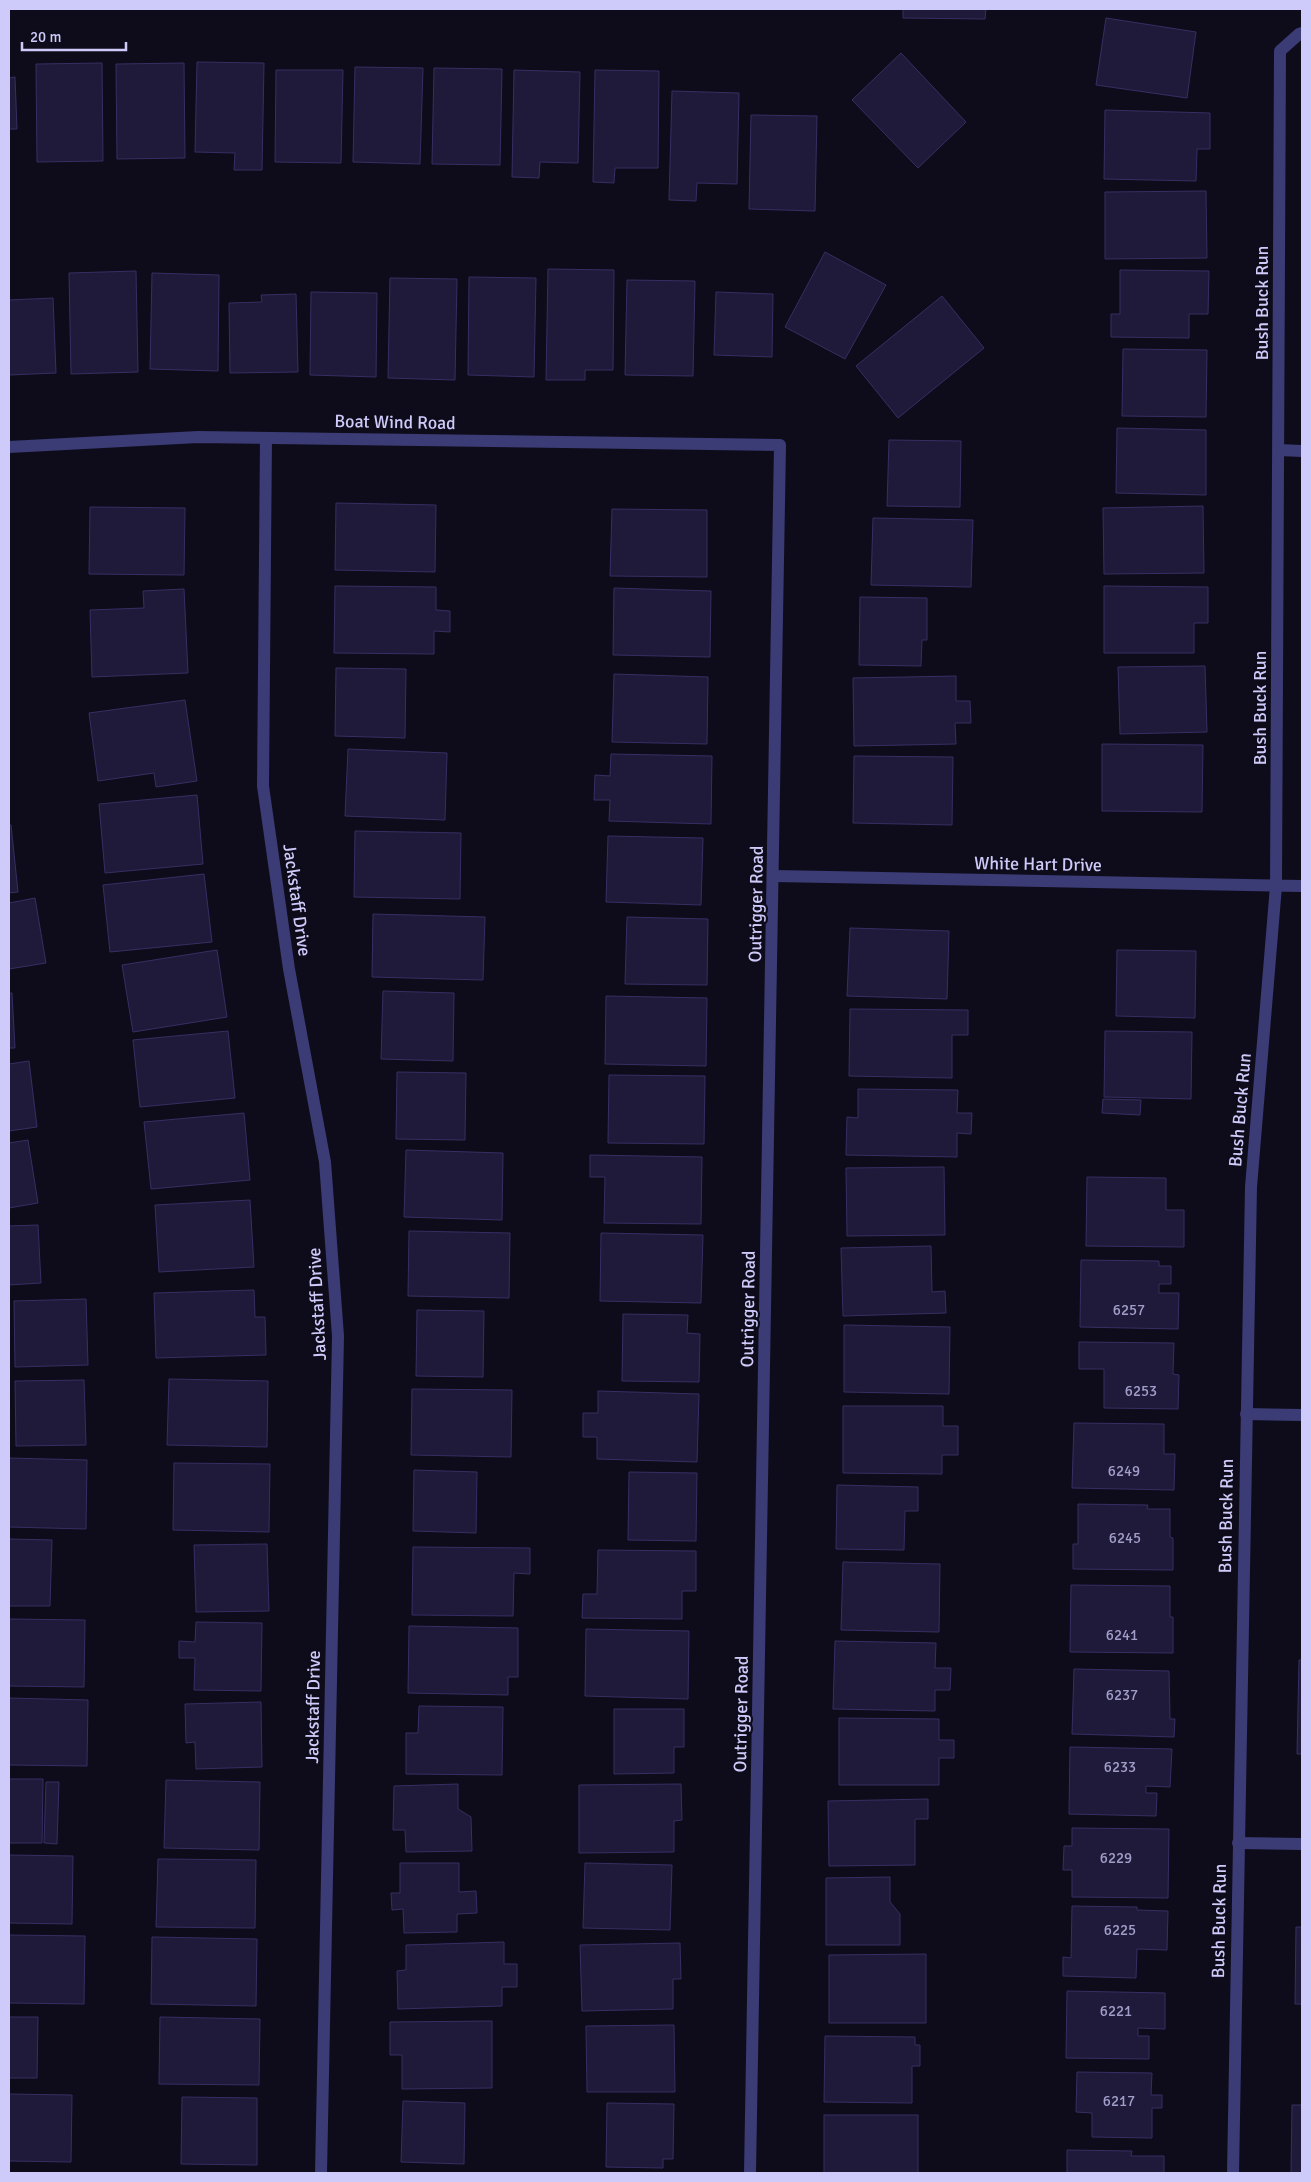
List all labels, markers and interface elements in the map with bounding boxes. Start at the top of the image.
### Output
scale bar [22,20,126,52]
text: 20 m [30,28,61,46]
street label: Bush Buck Run [1251,246,1273,360]
street label: Boat Wind Road [334,410,456,434]
street label: Bush Buck Run [1249,651,1271,765]
street label: Jackstaff Drive [278,842,316,958]
street label: Outrigger Road [744,845,768,963]
street label: White Hart Drive [974,852,1102,876]
street label: Bush Buck Run [1224,1052,1256,1168]
street label: Jackstaff Drive [303,1247,331,1361]
street label: Outrigger Road [736,1250,760,1368]
house number: 6257 [1113,1301,1145,1319]
house number: 6253 [1125,1382,1157,1400]
street label: Bush Buck Run [1214,1459,1238,1573]
house number: 6249 [1108,1462,1140,1480]
house number: 6245 [1109,1529,1141,1547]
house number: 6241 [1106,1626,1138,1644]
street label: Jackstaff Drive [301,1650,325,1764]
street label: Outrigger Road [729,1655,753,1773]
house number: 6237 [1106,1686,1138,1704]
house number: 6233 [1104,1758,1136,1776]
house number: 6229 [1100,1849,1132,1867]
street label: Bush Buck Run [1207,1864,1231,1978]
house number: 6225 [1104,1921,1136,1939]
house number: 6221 [1100,2002,1132,2020]
house number: 6217 [1103,2092,1135,2110]

